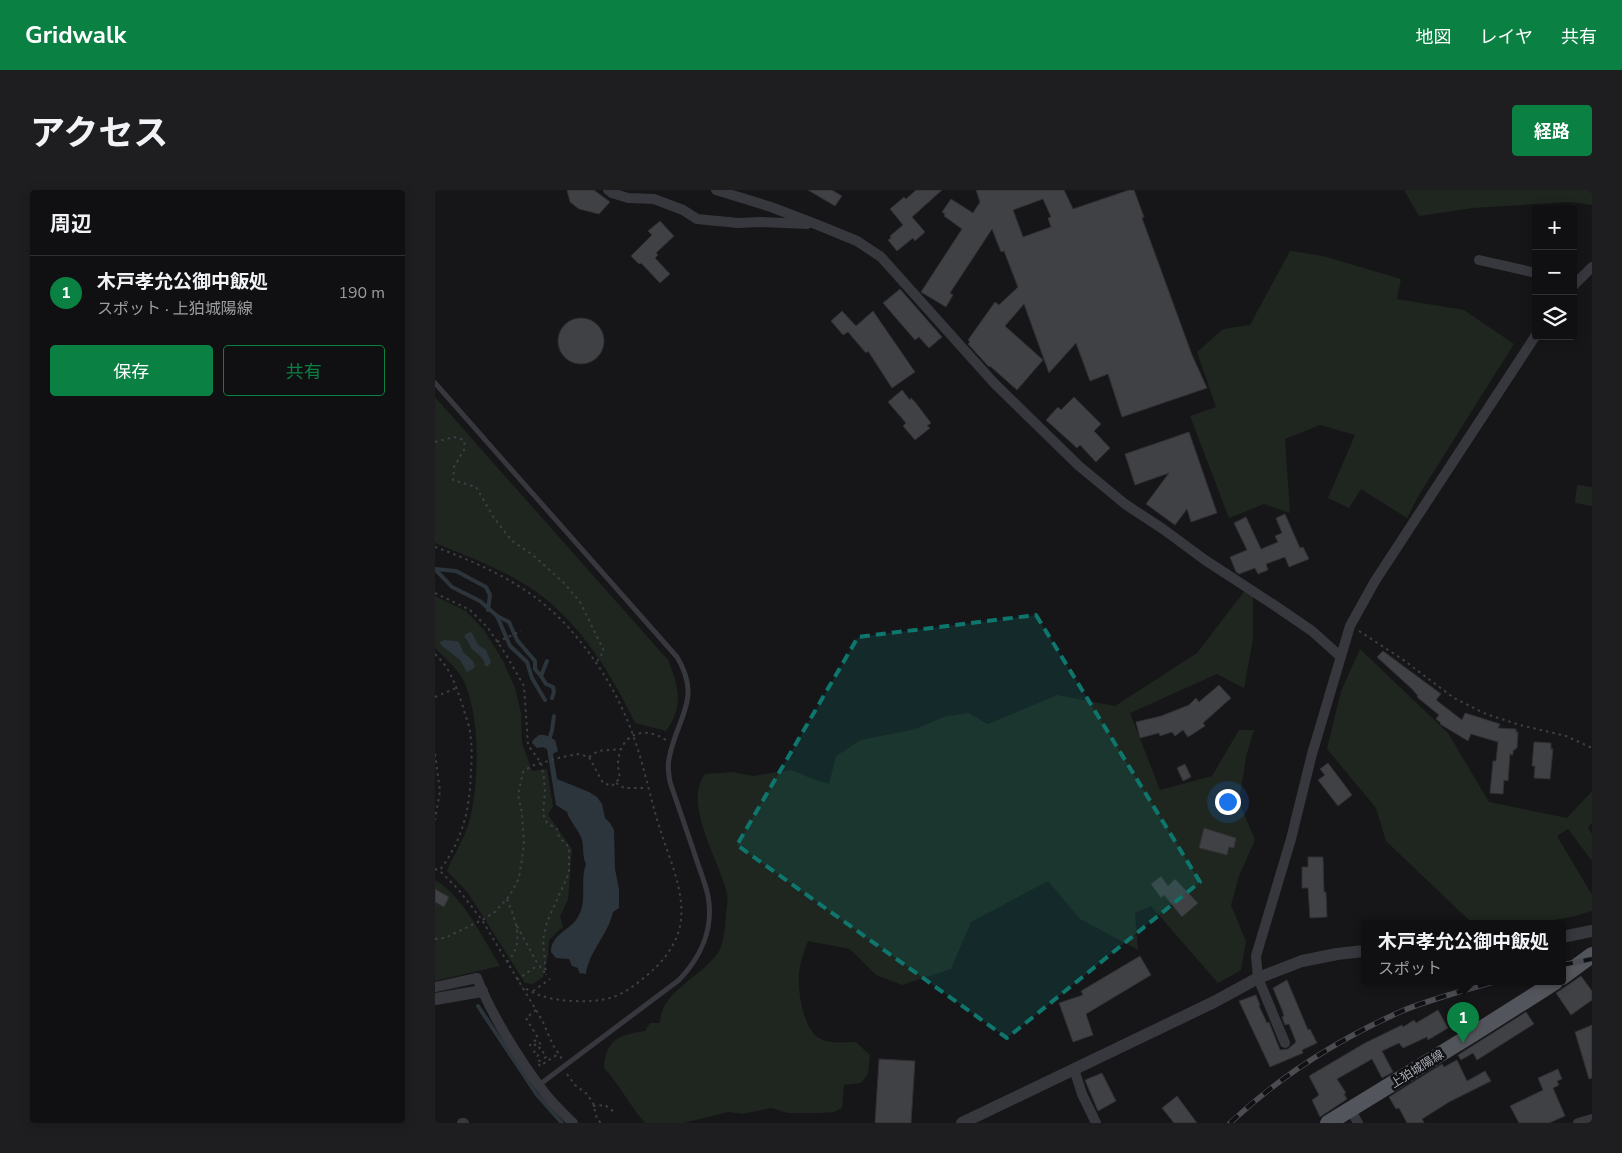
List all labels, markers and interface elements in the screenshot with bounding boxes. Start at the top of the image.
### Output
text: Gridwalk [25,19,126,51]
text: 地図 [1416,25,1452,49]
text: レイヤ [1480,25,1533,49]
text: 共有 [1561,25,1597,49]
button: 経路 [1512,105,1592,156]
text: アクセス [30,110,168,157]
map controls [1532,205,1577,340]
button: + [1532,205,1577,250]
text: 周辺 [50,210,92,238]
button: − [1532,250,1577,295]
text: 木戸孝允公御中飯処 [97,269,268,295]
text: 1 [61,282,71,304]
text: 190 m [338,282,385,304]
button: layers [1532,295,1577,340]
text: スポット · 上狛城陽線 [97,298,253,320]
button: 保存 [50,345,213,396]
button: 共有 [223,345,385,396]
your location [1215,789,1241,815]
popup [1361,920,1566,985]
text: 木戸孝允公御中飯処 [1378,929,1549,955]
text: スポット [1378,958,1442,980]
pin: 1 [1447,1002,1479,1043]
street label: 上狛城陽線 [1387,1046,1447,1092]

